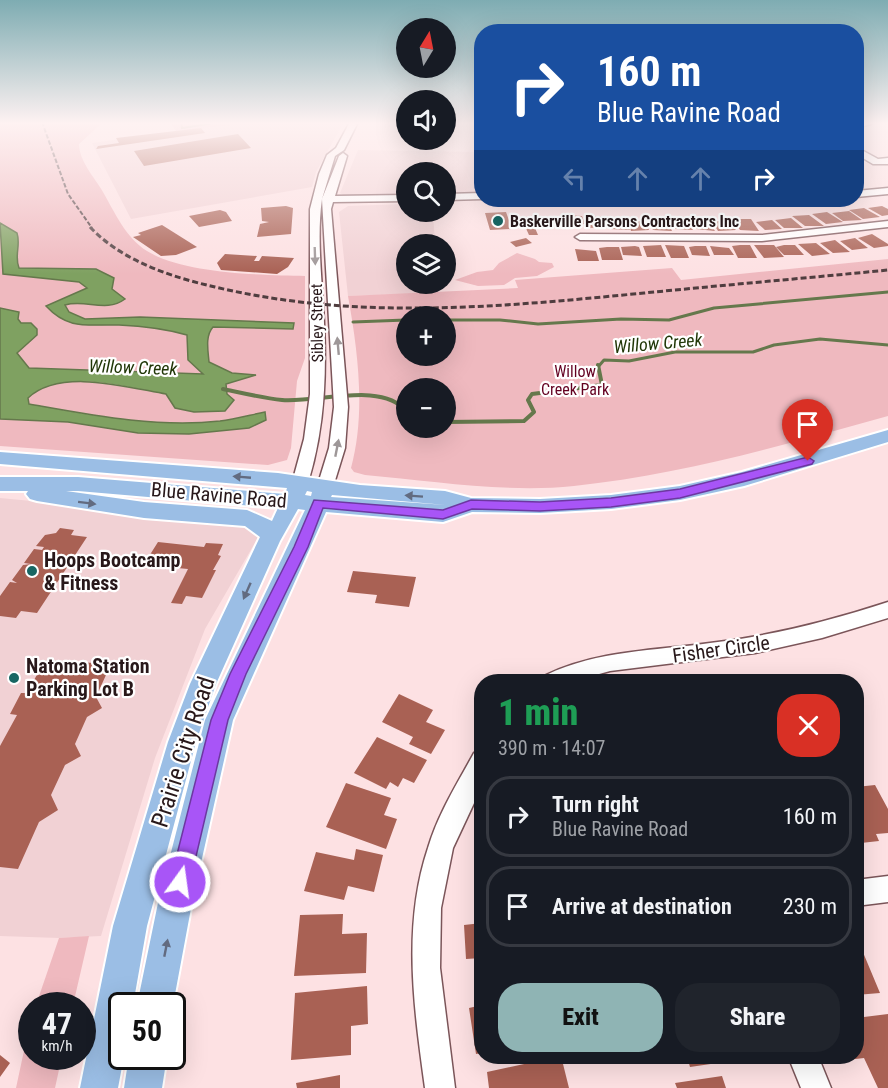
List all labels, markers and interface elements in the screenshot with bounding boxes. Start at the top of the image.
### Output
north arrow [396,18,456,78]
map controls [396,18,456,438]
text: 160 m [597,47,702,96]
icon: right [498,48,576,126]
button: sound [396,90,456,150]
text: Blue Ravine Road [597,97,781,129]
button: search [396,162,456,222]
icon: left [558,162,591,195]
icon: ahead [621,162,654,195]
icon: ahead [684,162,717,195]
icon: right [747,162,780,195]
place label: Baskerville Parsons Contractors Inc [510,212,739,231]
marker: Baskerville Parsons Contractors Inc [491,214,505,228]
button: layers [396,234,456,294]
one-way arrow [311,246,320,265]
street label: Sibley Street [307,283,327,363]
button: + [396,306,456,366]
water label: Willow Creek [613,329,704,357]
one-way arrow [333,337,343,356]
water label: Willow Creek [88,355,179,379]
park label: Willow Creek Park [541,362,610,399]
button: − [396,378,456,438]
pin [782,399,833,461]
icon: arrive [791,408,824,441]
one-way arrow [333,438,342,457]
one-way arrow [233,472,252,482]
street label: Blue Ravine Road [150,477,288,513]
one-way arrow [404,491,423,500]
one-way arrow [78,498,97,507]
place label: Hoops Bootcamp & Fitness [44,548,180,595]
marker: Hoops Bootcamp & Fitness [25,564,39,578]
one-way arrow [242,582,252,600]
street label: Fisher Circle [671,630,771,668]
place label: Natoma Station Parking Lot B [26,654,150,701]
marker: Natoma Station Parking Lot B [7,671,21,685]
street label: Prairie City Road [145,673,221,831]
text: 1 min [498,692,578,734]
button: close [777,694,840,757]
text: 390 m · 14:07 [498,736,605,760]
text: Turn right [552,792,639,817]
icon: right [501,800,534,833]
text: 160 m [783,804,837,829]
text: Blue Ravine Road [552,817,688,841]
position arrow [148,850,212,914]
icon: arrive [501,890,534,923]
text: Arrive at destination [552,894,732,919]
text: 230 m [783,894,837,919]
one-way arrow [162,938,171,957]
button: Exit [498,983,663,1052]
button: Share [675,983,840,1052]
speed limit sign: 50 [108,992,186,1070]
text: 47 [42,1006,72,1041]
text: km/h [42,1037,72,1055]

